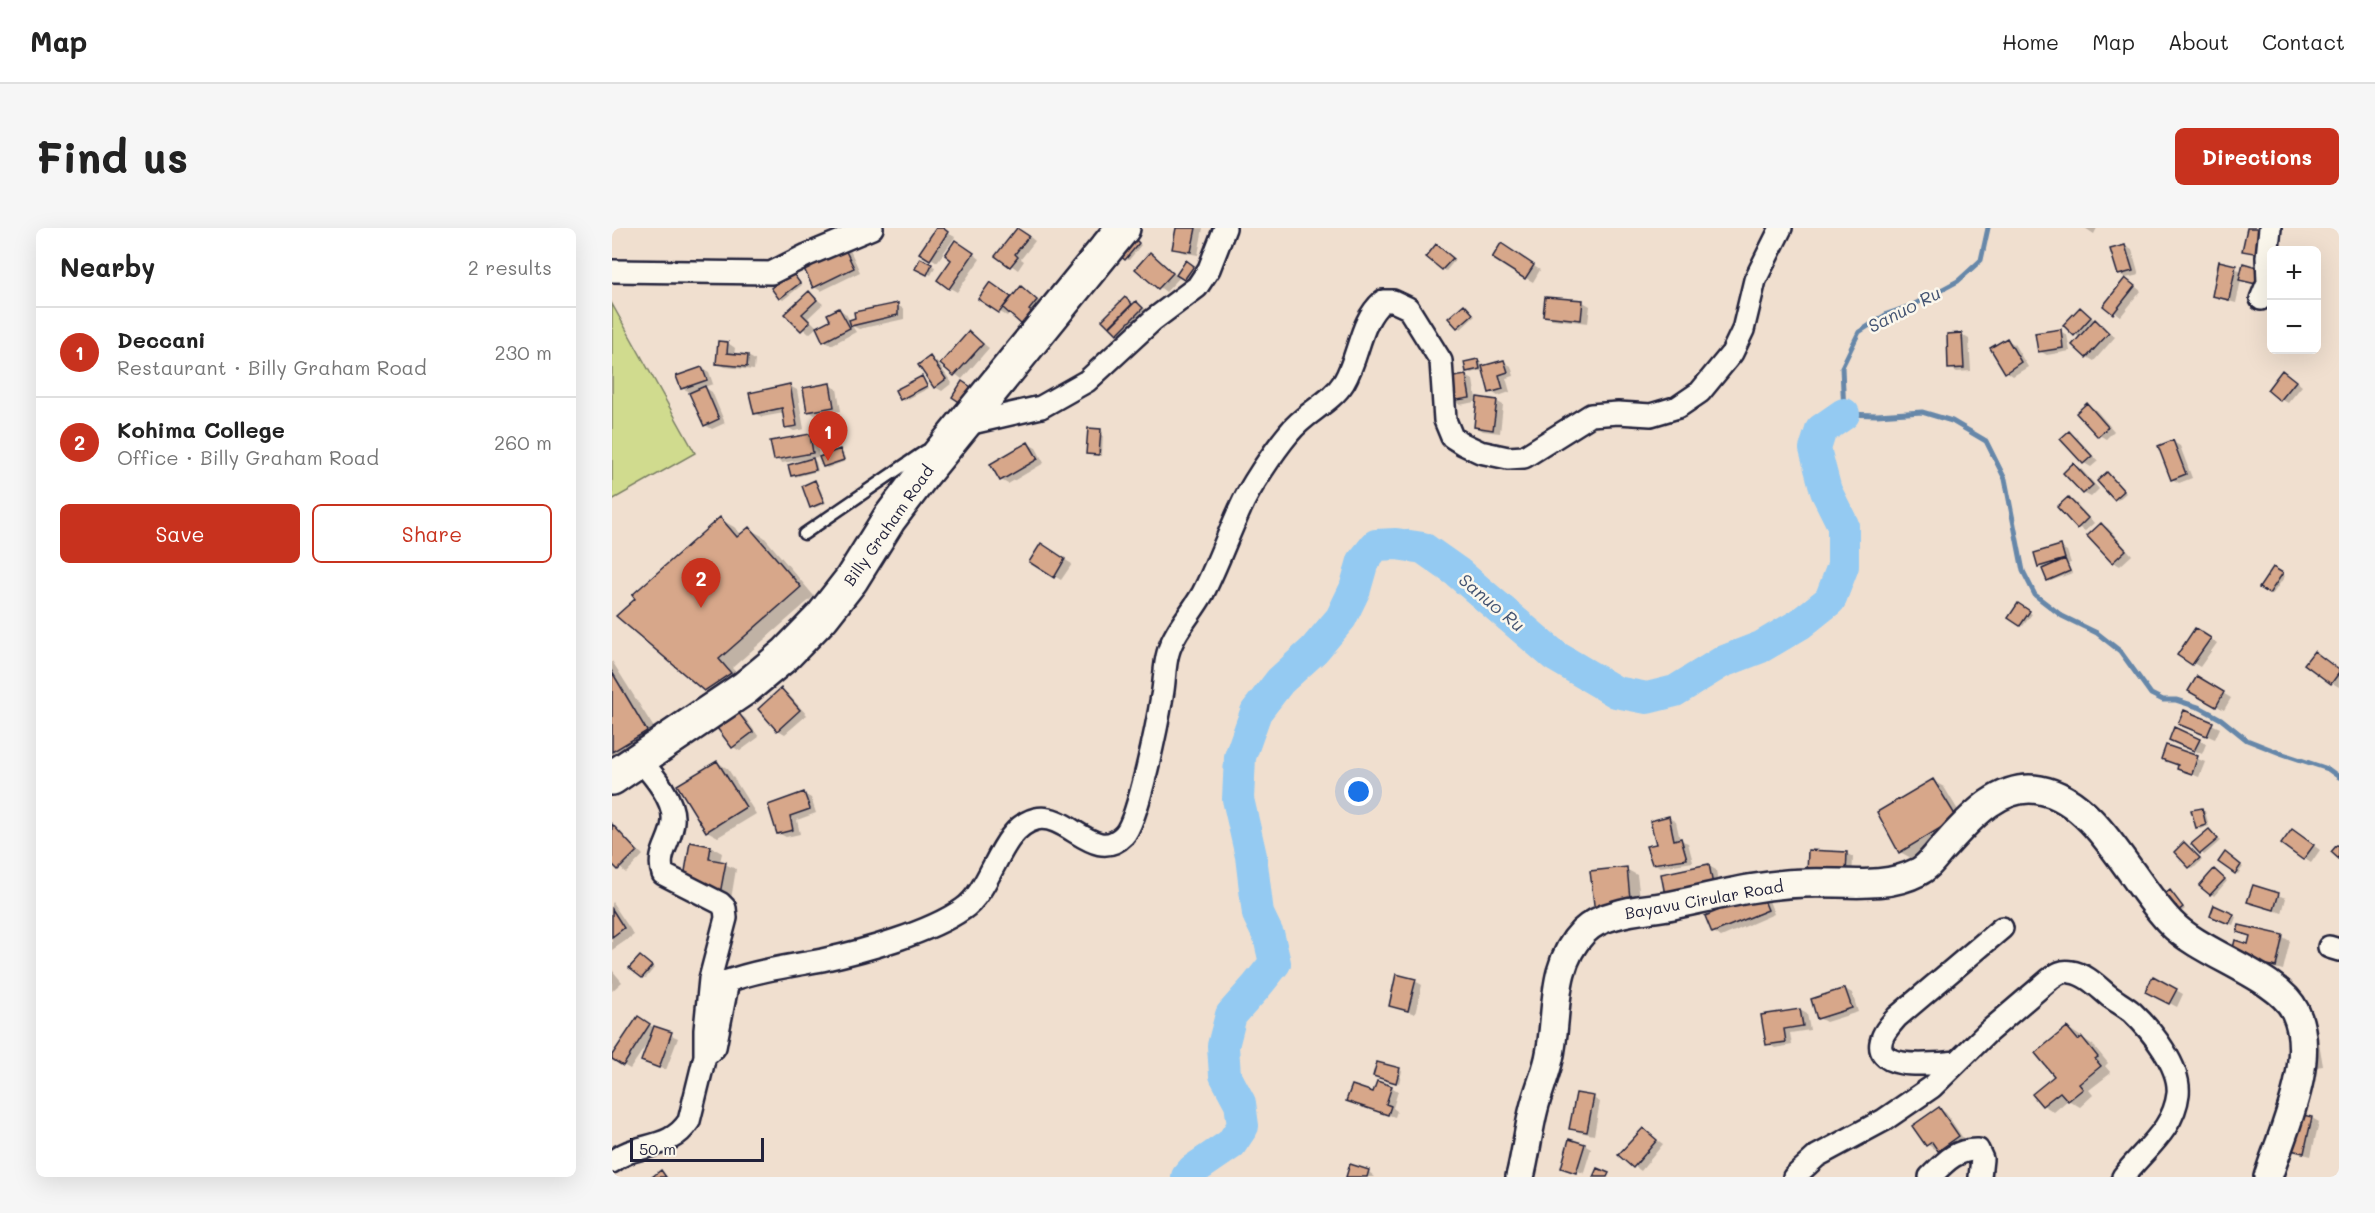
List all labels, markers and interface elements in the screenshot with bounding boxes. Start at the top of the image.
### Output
text: Map [30,23,87,59]
text: Home [2002,28,2059,55]
text: Map [2092,28,2135,55]
text: About [2168,28,2229,55]
text: Contact [2262,28,2345,55]
button: Directions [2175,128,2339,185]
text: Find us [36,129,188,184]
map controls [2267,246,2321,354]
button: + [2267,246,2321,300]
text: Nearby [60,250,155,284]
text: 2 results [468,254,552,280]
water label: Sanuo Ru [1863,280,1945,338]
button: − [2267,300,2321,354]
text: Deccani [117,325,206,354]
text: 1 [75,339,84,365]
text: 230 m [494,339,552,365]
text: Restaurant · Billy Graham Road [117,354,427,380]
pin: 1 [808,412,848,461]
text: Kohima College [117,415,285,444]
text: 2 [74,429,85,455]
text: 260 m [494,429,552,455]
text: Office · Billy Graham Road [117,444,379,470]
street label: Billy Graham Road [838,460,938,590]
button: Save [60,504,300,563]
button: Share [312,504,552,563]
pin: 2 [682,558,721,608]
water label: Sanuo Ru [1454,567,1530,637]
your location [1344,777,1373,806]
street label: Bayavu Cirular Road [1623,875,1785,923]
scale bar [630,1135,764,1162]
text: 50 m [639,1138,676,1159]

